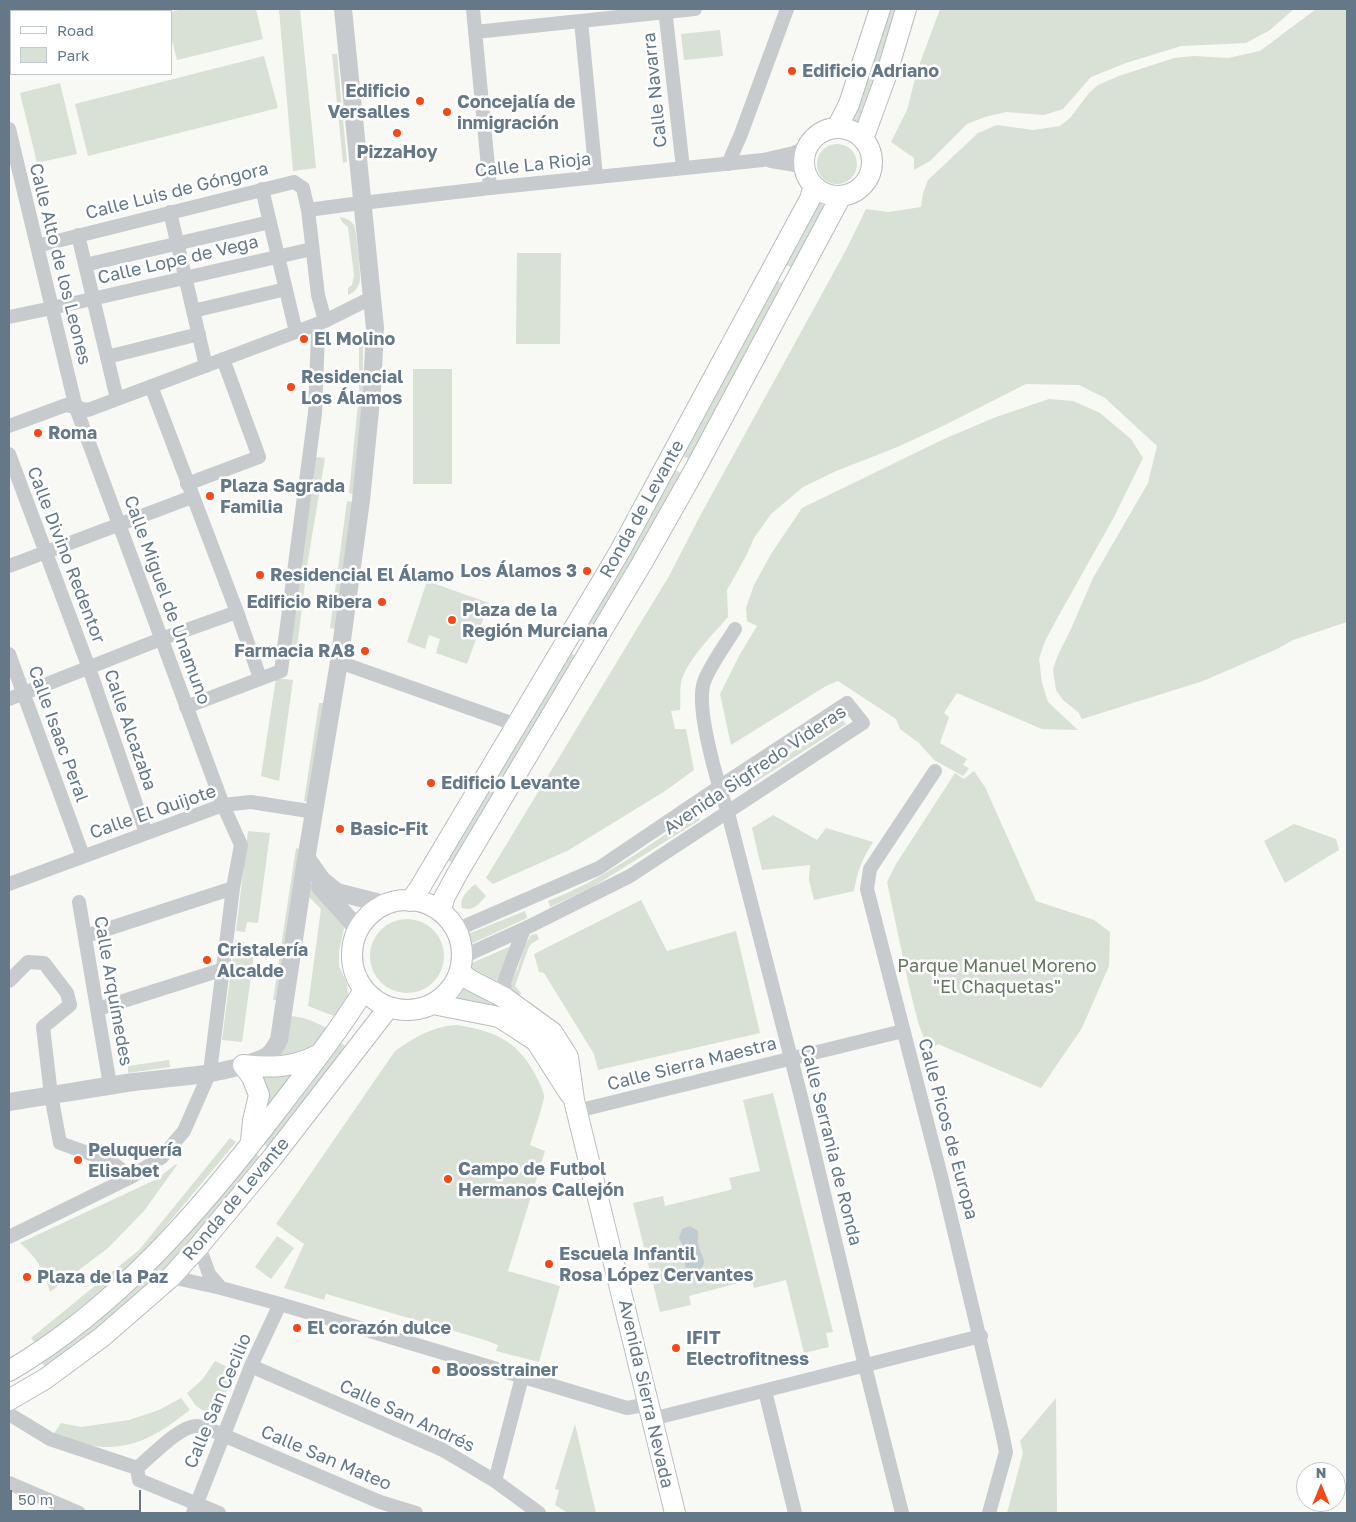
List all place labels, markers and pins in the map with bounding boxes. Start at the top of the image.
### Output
place label: Edificio Adriano [802,60,939,82]
marker: Edificio Adriano [786,65,798,77]
place label: Edificio Versalles [327,80,410,122]
place label: Concejalía de inmigración [457,91,575,134]
marker: Edificio Versalles [414,95,426,107]
marker: Concejalía de inmigración [441,106,453,118]
marker: PizzaHoy [391,127,403,139]
place label: PizzaHoy [357,141,437,163]
place label: El Molino [314,328,395,350]
marker: El Molino [298,333,310,345]
place label: Residencial Los Álamos [301,366,403,408]
marker: Residencial Los Álamos [285,381,297,393]
place label: Roma [48,422,97,444]
marker: Roma [32,427,44,439]
place label: Plaza Sagrada Familia [220,475,345,518]
marker: Plaza Sagrada Familia [204,490,216,502]
place label: Los Álamos 3 [460,560,577,582]
place label: Residencial El Álamo [270,564,454,586]
marker: Los Álamos 3 [581,565,593,577]
marker: Residencial El Álamo [254,569,266,581]
place label: Edificio Ribera [246,591,372,613]
marker: Edificio Ribera [376,596,388,608]
place label: Plaza de la Región Murciana [462,599,608,642]
marker: Plaza de la Región Murciana [446,614,458,626]
place label: Farmacia RA8 [234,640,355,662]
marker: Farmacia RA8 [359,645,371,657]
place label: Edificio Levante [441,772,580,794]
marker: Edificio Levante [425,777,437,789]
place label: Basic-Fit [350,818,428,840]
marker: Basic-Fit [334,823,346,835]
place label: Cristalería Alcalde [217,939,308,982]
marker: Cristalería Alcalde [201,954,213,966]
place label: Peluquería Elisabet [88,1139,182,1182]
marker: Peluquería Elisabet [72,1154,84,1166]
place label: Campo de Futbol Hermanos Callejón [458,1158,624,1200]
marker: Campo de Futbol Hermanos Callejón [442,1173,454,1185]
place label: Escuela Infantil Rosa López Cervantes [559,1243,754,1286]
marker: Escuela Infantil Rosa López Cervantes [543,1258,555,1270]
place label: Plaza de la Paz [37,1266,168,1288]
marker: Plaza de la Paz [21,1271,33,1283]
place label: El corazón dulce [307,1317,451,1339]
marker: El corazón dulce [291,1322,303,1334]
place label: IFIT Electrofitness [686,1327,809,1370]
marker: IFIT Electrofitness [670,1342,682,1354]
place label: Boosstrainer [446,1359,558,1381]
marker: Boosstrainer [430,1364,442,1376]

